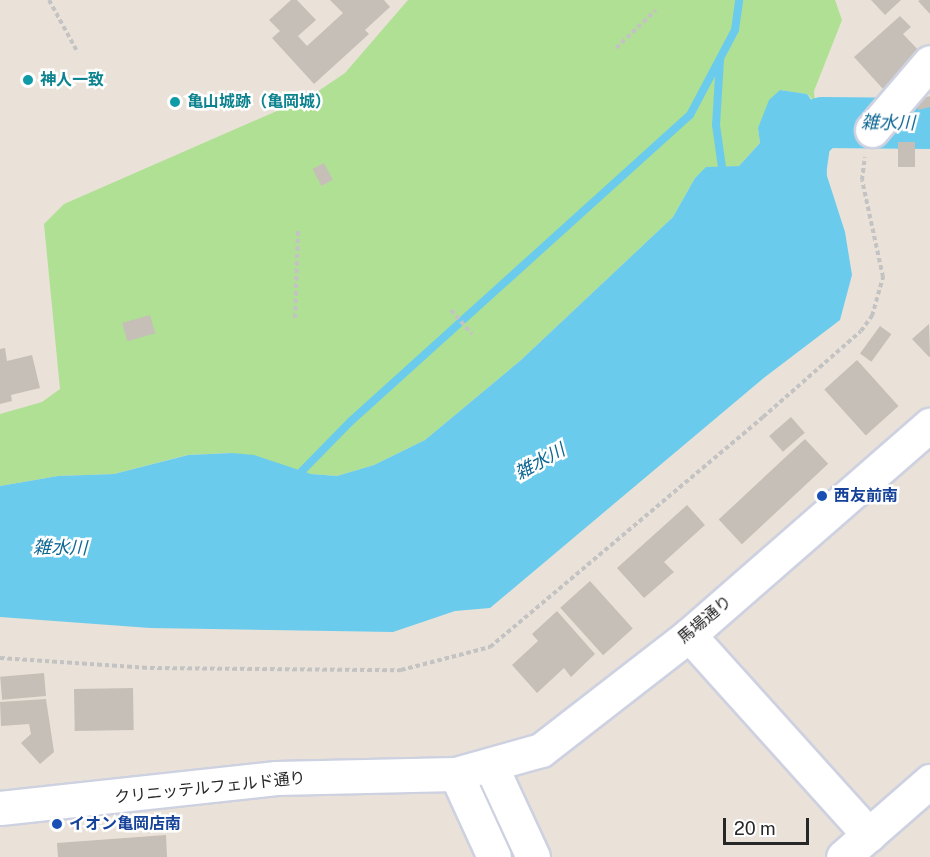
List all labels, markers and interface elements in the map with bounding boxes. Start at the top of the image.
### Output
place label: 神人一致 [40,70,104,90]
marker: 神人一致 [21,73,35,87]
place label: 亀山城跡（亀岡城） [187,92,331,112]
marker: 亀山城跡（亀岡城） [168,95,182,109]
water label: 雑水川 [861,112,915,134]
water label: 雑水川 [511,439,569,485]
place label: 西友前南 [834,486,898,506]
marker: 西友前南 [815,489,829,503]
water label: 雑水川 [33,537,87,559]
street label: 馬場通り [674,592,736,648]
street label: クリニッテルフェルド通り [114,768,306,808]
scale bar [726,806,812,844]
place label: イオン亀岡店南 [69,814,181,834]
marker: イオン亀岡店南 [50,817,64,831]
text: 20 m [734,818,776,839]

